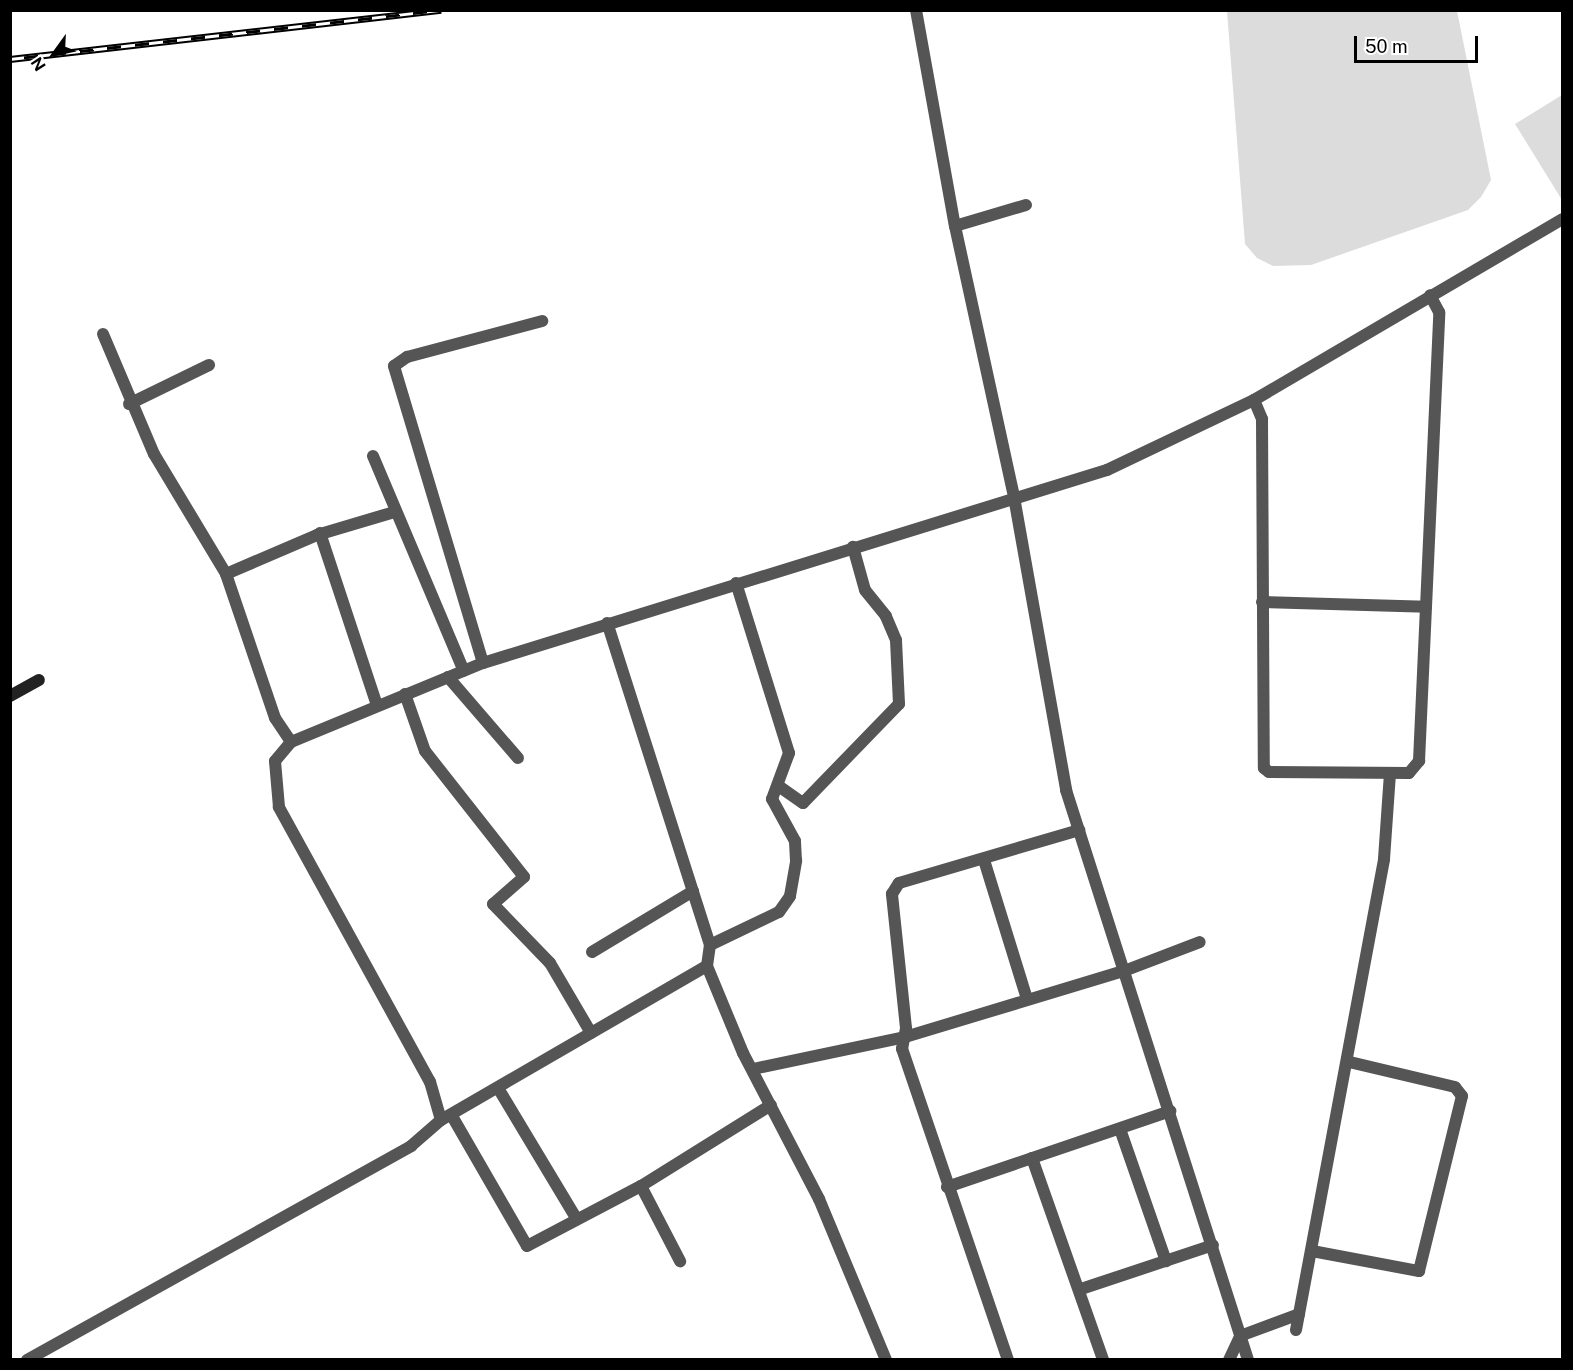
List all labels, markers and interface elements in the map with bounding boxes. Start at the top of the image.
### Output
north arrow [24,24,84,84]
scale bar [1357,24,1482,62]
text: 50 m [1365,36,1408,57]
text: N [27,54,50,75]

